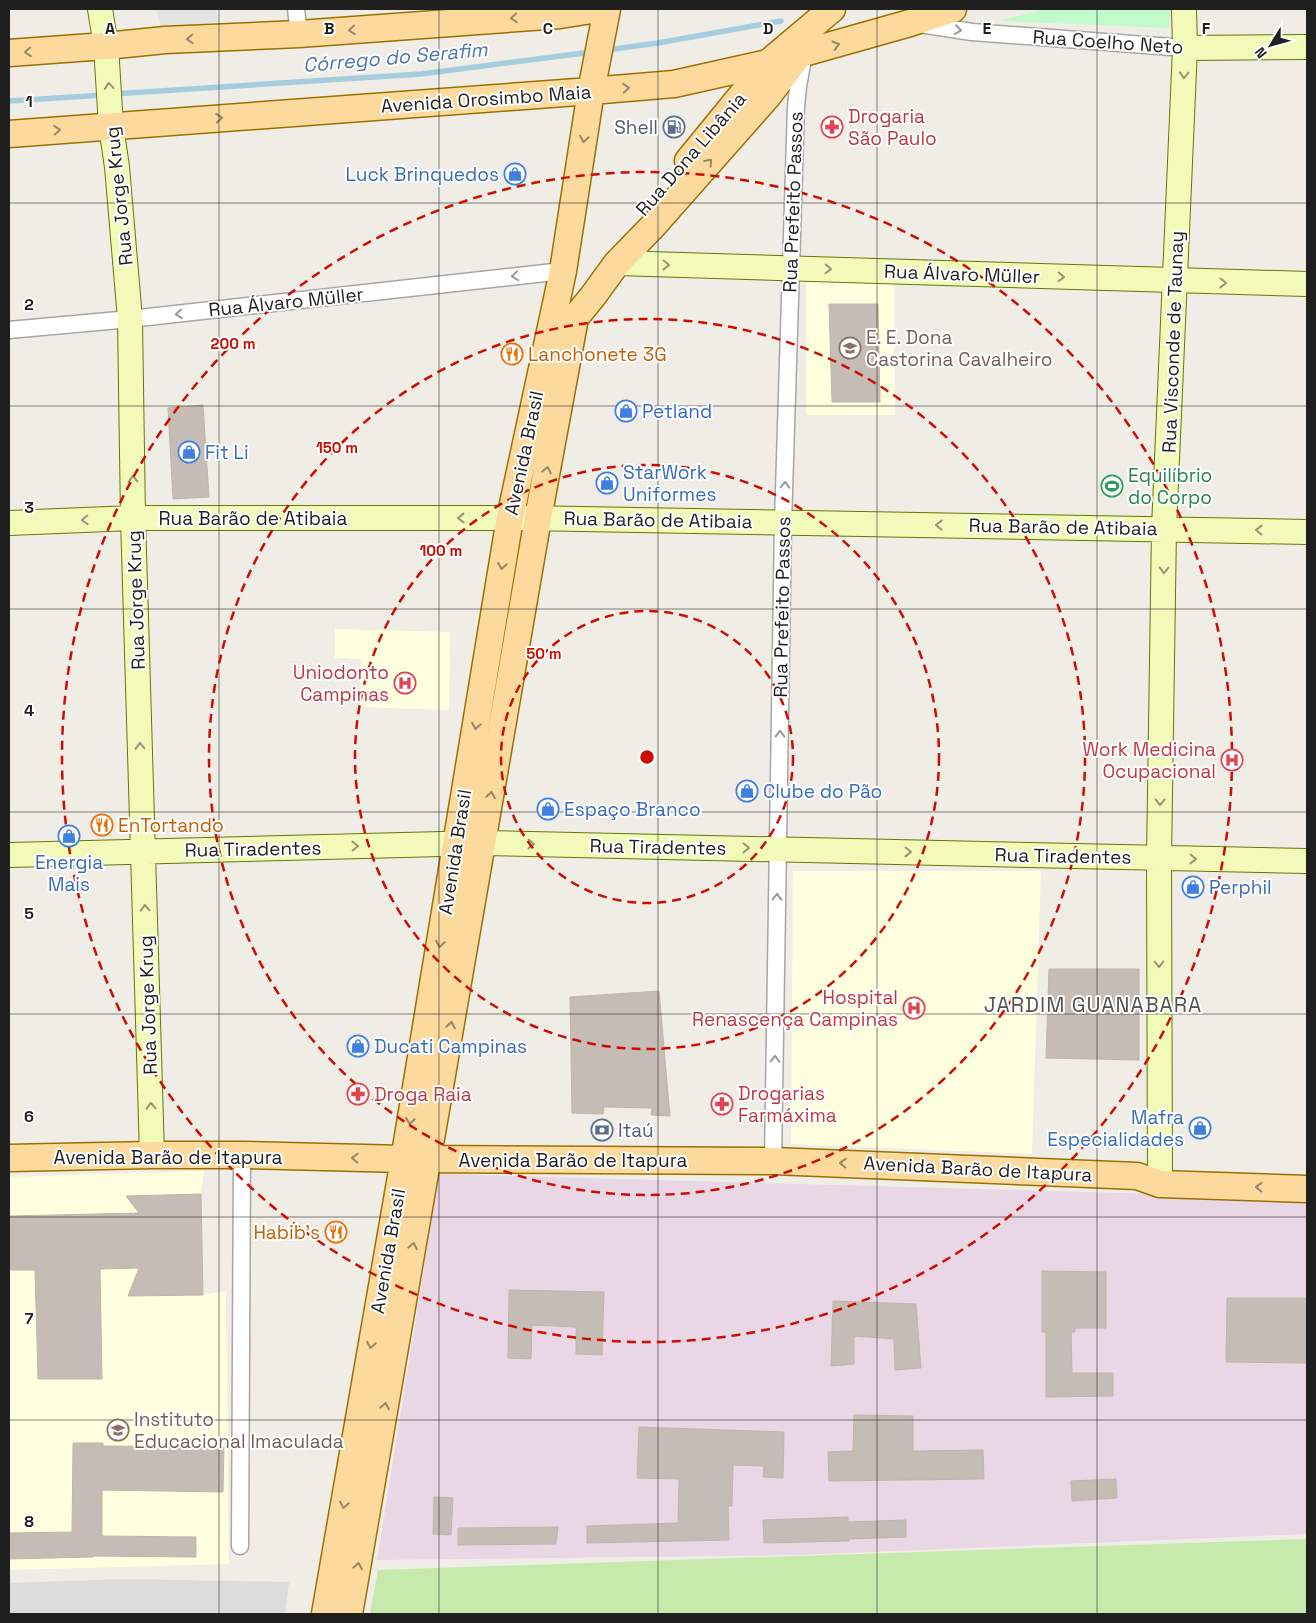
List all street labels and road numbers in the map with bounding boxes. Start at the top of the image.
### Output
street label: Rua Coelho Neto [1032,24,1184,60]
street label: Avenida Orosimbo Maia [380,79,592,119]
street label: Rua Dona Libânia [630,87,752,221]
street label: Rua Prefeito Passos [777,111,809,293]
street label: Rua Jorge Krug [99,125,139,267]
street label: Rua Visconde de Taunay [1157,230,1189,454]
street label: Rua Álvaro Müller [884,259,1040,289]
street label: Rua Álvaro Müller [207,281,365,323]
street label: Avenida Brasil [499,388,549,518]
street label: Rua Barão de Atibaia [159,506,348,531]
street label: Rua Barão de Atibaia [563,506,753,534]
street label: Rua Barão de Atibaia [968,513,1158,541]
street label: Rua Prefeito Passos [768,516,796,698]
street label: Rua Jorge Krug [121,530,151,670]
street label: Avenida Brasil [433,787,477,917]
street label: Rua Tiradentes [589,833,727,861]
street label: Rua Tiradentes [184,835,322,863]
street label: Rua Tiradentes [994,842,1132,870]
street label: Rua Jorge Krug [133,935,163,1075]
street label: Avenida Barão de Itapura [54,1145,283,1170]
street label: Avenida Barão de Itapura [459,1148,688,1173]
street label: Avenida Barão de Itapura [863,1151,1093,1187]
street label: Avenida Brasil [365,1186,411,1316]

